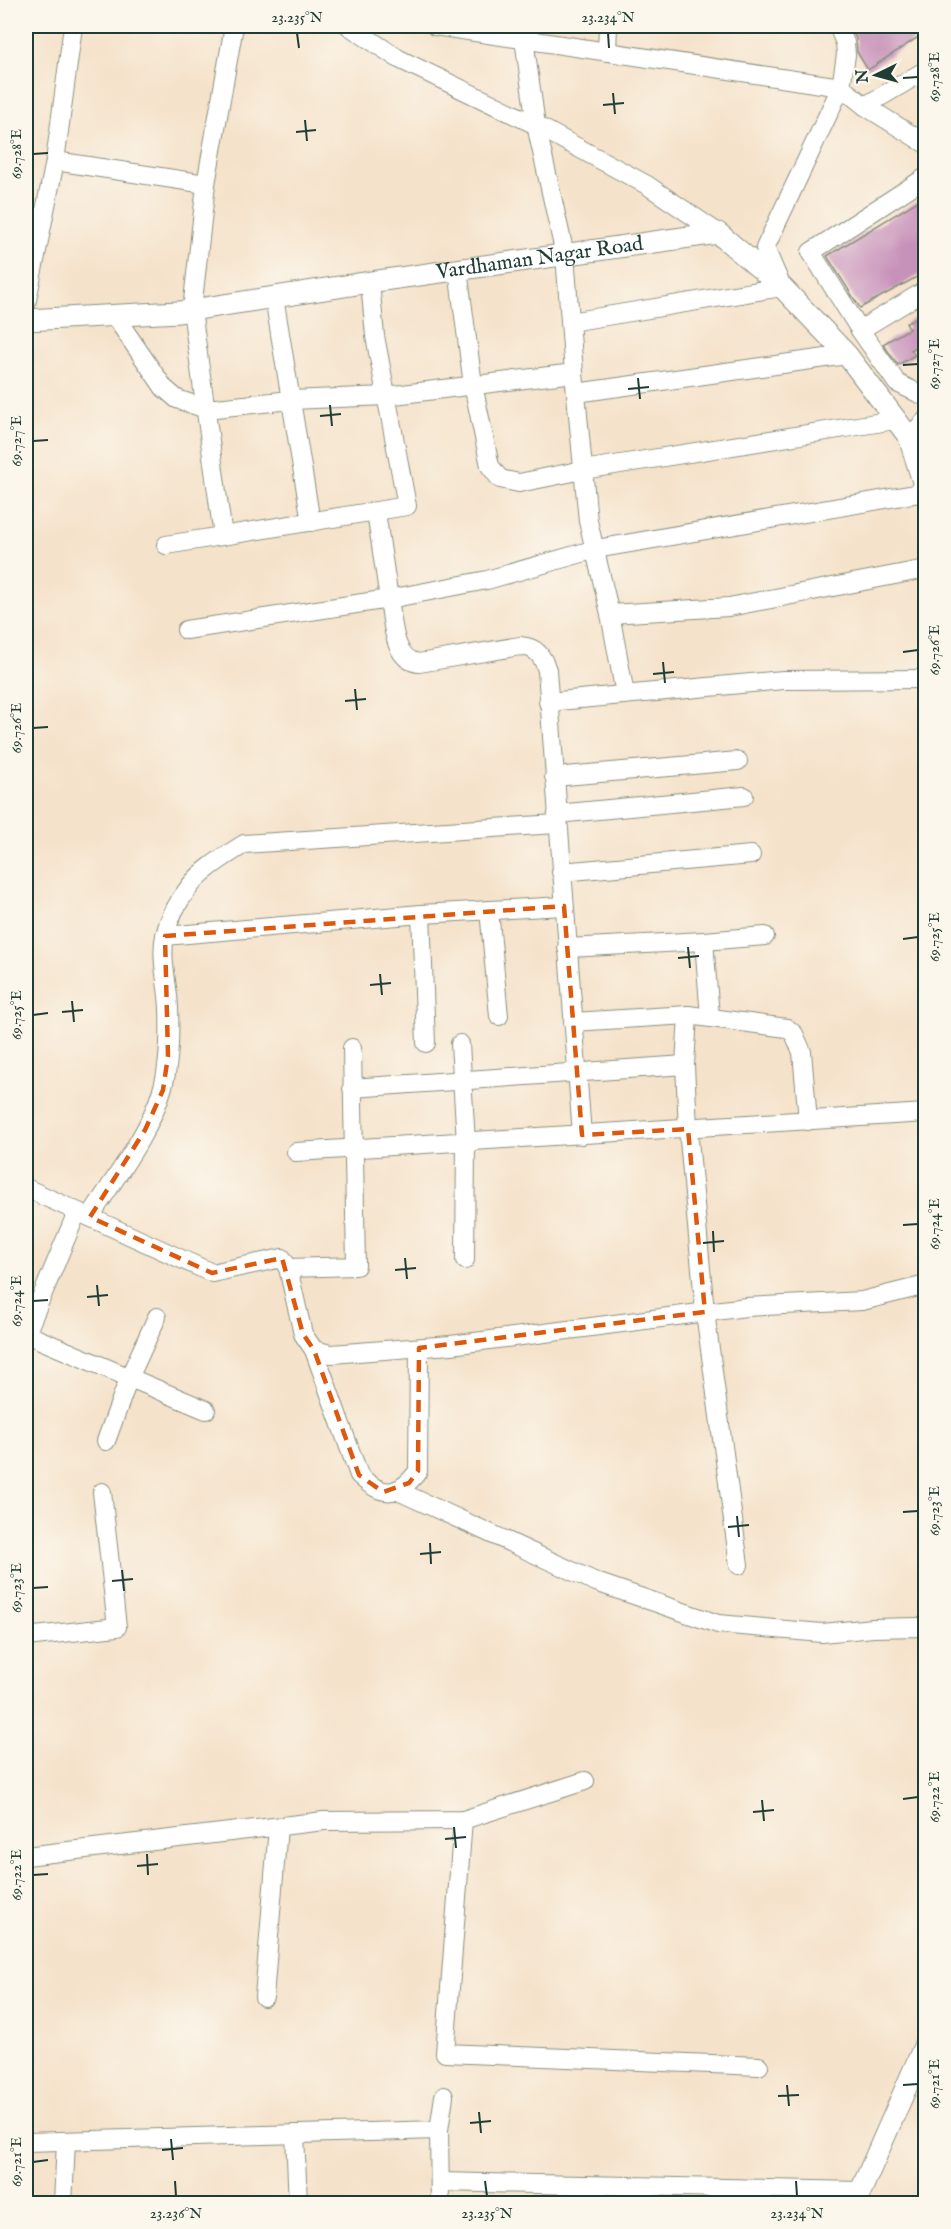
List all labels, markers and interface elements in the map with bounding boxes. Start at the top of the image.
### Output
text: 23.235°N [271,8,323,27]
text: 23.234°N [581,8,635,27]
north arrow [846,45,906,105]
text: 69.728°E [925,52,944,102]
text: N [852,68,874,85]
text: 69.728°E [7,129,26,179]
street label: Vardhaman Nagar Road [434,230,646,286]
text: 69.727°E [925,338,944,390]
text: 69.727°E [7,415,26,467]
text: 69.726°E [925,625,944,675]
text: 69.726°E [7,703,26,753]
text: 69.725°E [925,912,944,962]
text: 69.725°E [7,990,26,1040]
text: 69.724°E [925,1198,944,1250]
text: 69.724°E [7,1275,26,1327]
text: 69.723°E [925,1486,944,1536]
text: 69.723°E [7,1563,26,1613]
text: 69.722°E [925,1771,944,1823]
text: 69.722°E [7,1849,26,1901]
text: 69.721°E [925,2059,944,2109]
text: 69.721°E [7,2137,26,2187]
text: 23.236°N [150,2204,202,2223]
text: 23.235°N [461,2204,513,2223]
text: 23.234°N [770,2204,824,2223]

